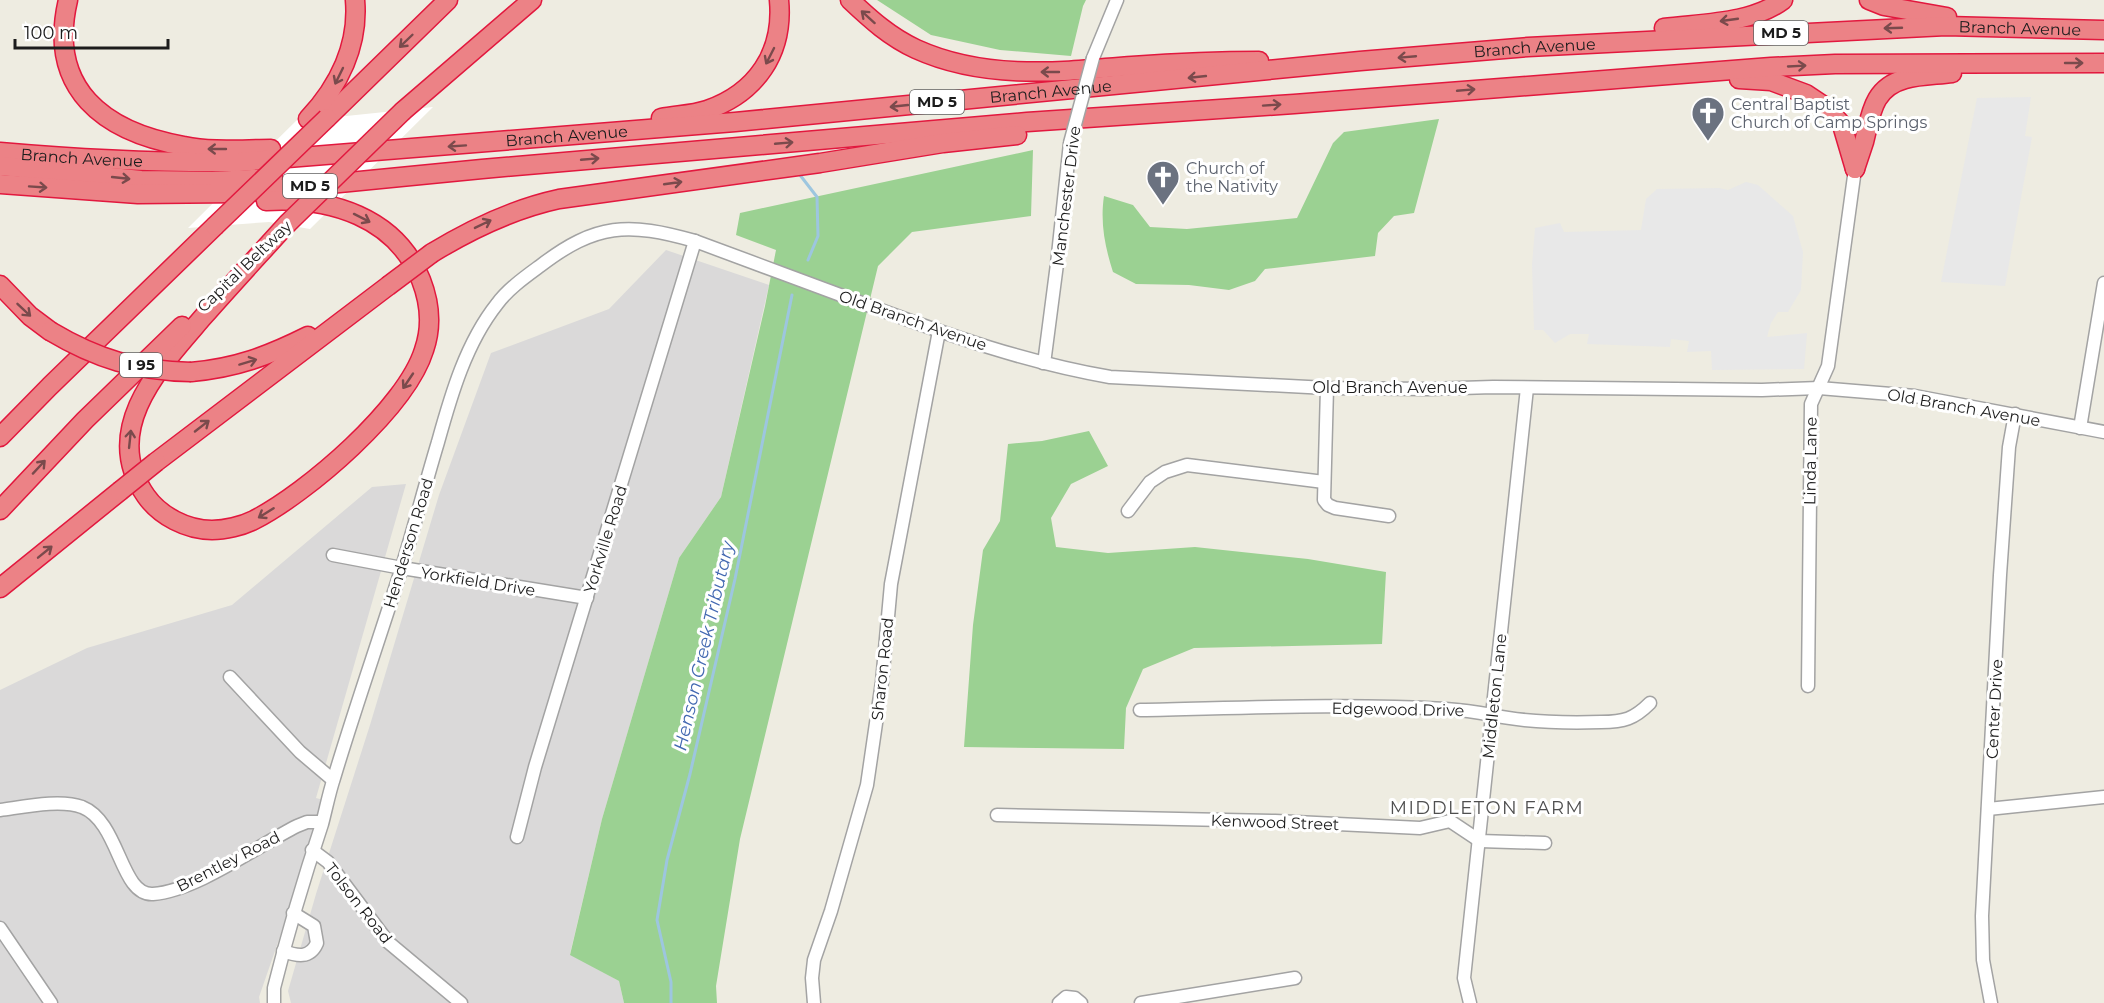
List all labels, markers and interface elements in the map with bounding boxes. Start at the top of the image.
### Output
one-way arrow [861,10,876,24]
scale bar [15,12,168,50]
one-way arrow [1720,14,1740,25]
street label: Branch Avenue [1959,17,2081,39]
road number: MD 5 [1754,21,1808,45]
text: 100 m [24,22,78,44]
one-way arrow [1883,22,1903,33]
one-way arrow [399,33,414,48]
street label: Branch Avenue [1473,35,1596,62]
one-way arrow [764,47,775,65]
one-way arrow [1397,52,1417,63]
one-way arrow [2064,57,2084,69]
one-way arrow [1787,60,1807,71]
one-way arrow [1040,66,1060,78]
one-way arrow [332,67,344,85]
one-way arrow [1188,72,1208,83]
street label: Branch Avenue [989,76,1113,107]
one-way arrow [1456,84,1476,95]
road number: MD 5 [910,90,964,114]
church icon: Central Baptist Church of Camp Springs [1690,95,1726,142]
place label: Central Baptist Church of Camp Springs [1731,95,1927,132]
one-way arrow [1262,100,1281,111]
one-way arrow [889,101,909,112]
street label: Branch Avenue [505,122,628,150]
street label: Manchester Drive [1048,125,1085,267]
one-way arrow [774,137,793,148]
one-way arrow [448,140,468,151]
one-way arrow [208,143,228,155]
street label: Branch Avenue [20,145,143,171]
one-way arrow [579,153,599,164]
church icon: Church of the Nativity [1145,159,1181,206]
place label: Church of the Nativity [1186,159,1278,196]
one-way arrow [110,173,130,184]
road number: MD 5 [283,174,337,198]
one-way arrow [662,178,682,189]
one-way arrow [28,182,48,193]
one-way arrow [353,213,371,224]
street label: Capital Beltway [193,216,296,316]
one-way arrow [474,218,492,229]
street label: Old Branch Avenue [836,286,989,355]
one-way arrow [16,303,31,317]
road number: I 95 [120,353,162,377]
one-way arrow [238,356,257,367]
one-way arrow [402,373,414,389]
street label: Old Branch Avenue [1312,378,1468,397]
street label: Old Branch Avenue [1886,385,2042,430]
street label: Linda Lane [1800,417,1821,505]
one-way arrow [194,419,210,432]
one-way arrow [125,429,136,449]
one-way arrow [32,460,46,475]
street label: Henderson Road [380,476,437,611]
street label: Yorkville Road [580,483,631,595]
one-way arrow [258,507,275,519]
water label: Henson Creek Tributary [669,538,739,753]
one-way arrow [37,545,53,558]
street label: Yorkfield Drive [419,563,537,600]
street label: Sharon Road [868,617,897,721]
street label: Middleton Lane [1478,632,1511,760]
street label: Center Drive [1982,659,2007,759]
street label: Edgewood Drive [1331,699,1465,720]
district label: MIDDLETON FARM [1390,797,1584,819]
street label: Kenwood Street [1210,811,1340,834]
street label: Brentley Road [173,827,283,896]
street label: Tolson Road [321,859,396,948]

